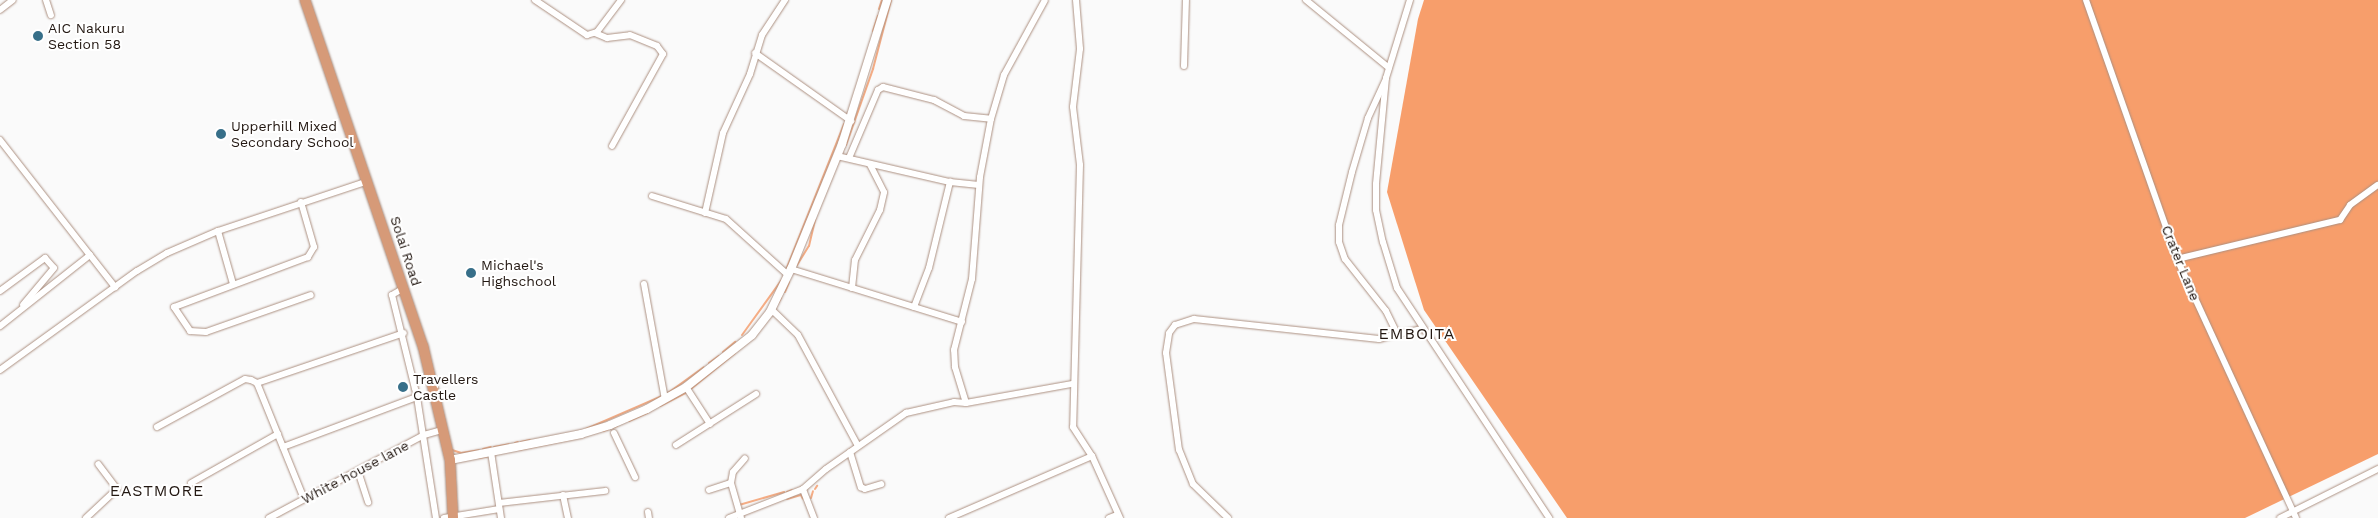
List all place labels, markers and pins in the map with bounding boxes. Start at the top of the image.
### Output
place label: AIC Nakuru Section 58 [48,20,125,52]
marker: AIC Nakuru Section 58 [32,30,44,42]
place label: Upperhill Mixed Secondary School [231,118,354,150]
marker: Upperhill Mixed Secondary School [215,128,227,140]
place label: Michael's Highschool [481,257,556,290]
marker: Michael's Highschool [465,267,477,279]
place label: Travellers Castle [413,371,478,404]
marker: Travellers Castle [397,381,409,393]

